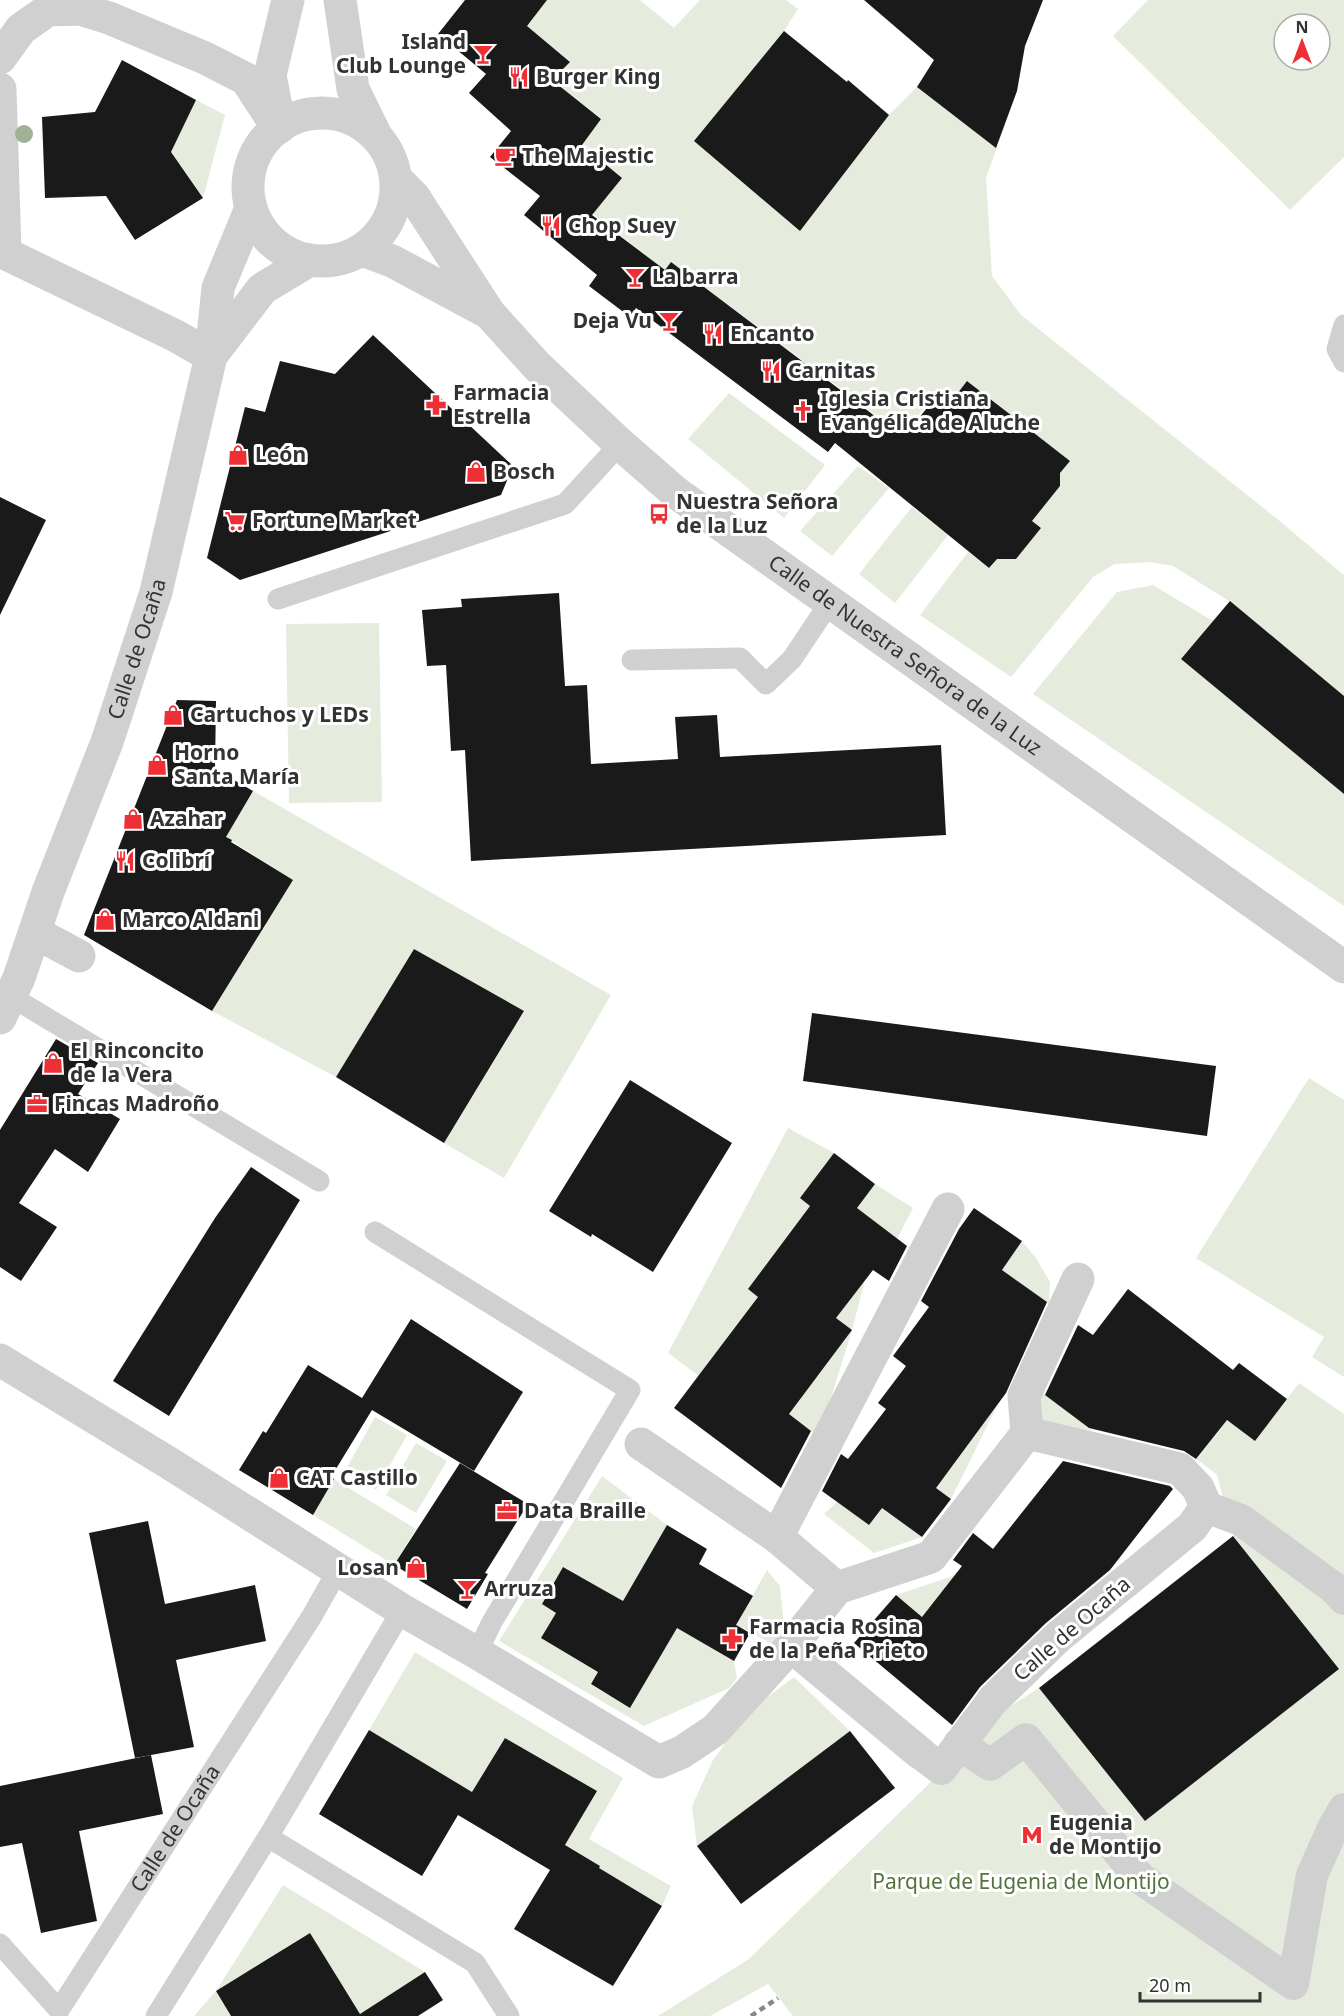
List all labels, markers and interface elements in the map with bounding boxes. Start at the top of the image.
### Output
north arrow [1272,12,1332,72]
text: N [1295,16,1309,38]
place label: Island Club Lounge [336,27,466,79]
bar icon: Island Club Lounge [471,42,495,66]
place label: Burger King [536,62,661,90]
restaurant icon: Burger King [507,65,531,89]
place label: The Majestic [522,141,654,169]
cafe icon: The Majestic [493,144,517,168]
place label: Chop Suey [568,211,676,239]
restaurant icon: Chop Suey [539,214,563,238]
place label: La barra [652,262,739,290]
bar icon: La barra [623,265,647,289]
place label: Deja Vu [573,306,652,334]
bar icon: Deja Vu [657,309,681,333]
place label: Encanto [730,319,815,347]
restaurant icon: Encanto [701,322,725,346]
place label: Carnitas [788,356,876,384]
restaurant icon: Carnitas [759,359,783,383]
place label: Farmacia Estrella [453,378,549,430]
place label: Iglesia Cristiana Evangélica de Aluche [820,384,1040,436]
pharmacy icon: Farmacia Estrella [424,393,448,417]
church icon: Iglesia Cristiana Evangélica de Aluche [791,399,815,423]
place label: León [255,440,306,468]
shop icon: León [226,443,250,467]
place label: Bosch [493,457,555,485]
shop icon: Bosch [464,460,488,484]
place label: Nuestra Señora de la Luz [676,487,838,539]
bus stop icon: Nuestra Señora de la Luz [647,502,671,526]
place label: Fortune Market [252,506,417,534]
supermarket icon: Fortune Market [223,509,247,533]
street label: Calle de Nuestra Señora de la Luz [763,548,1048,761]
street label: Calle de Ocaña [100,576,172,723]
place label: Cartuchos y LEDs [190,700,369,728]
shop icon: Cartuchos y LEDs [161,703,185,727]
place label: Horno Santa María [174,738,300,790]
shop icon: Horno Santa María [145,753,169,777]
place label: Azahar [150,804,224,832]
shop icon: Azahar [121,807,145,831]
place label: Colibrí [142,846,212,874]
restaurant icon: Colibrí [113,849,137,873]
place label: Marco Aldani [122,905,259,933]
shop icon: Marco Aldani [93,908,117,932]
place label: El Rinconcito de la Vera [70,1036,204,1088]
shop icon: El Rinconcito de la Vera [41,1051,65,1075]
place label: Fincas Madroño [54,1089,219,1117]
office icon: Fincas Madroño [25,1092,49,1116]
place label: CAT Castillo [296,1463,418,1491]
shop icon: CAT Castillo [267,1466,291,1490]
place label: Data Braille [524,1496,646,1524]
office icon: Data Braille [495,1499,519,1523]
place label: Losan [337,1553,399,1581]
shop icon: Losan [404,1556,428,1580]
street label: Calle de Ocaña [1007,1570,1136,1687]
place label: Arruza [484,1574,554,1602]
bar icon: Arruza [455,1577,479,1601]
place label: Farmacia Rosina de la Peña Prieto [749,1612,925,1664]
pharmacy icon: Farmacia Rosina de la Peña Prieto [720,1627,744,1651]
street label: Calle de Ocaña [123,1759,226,1897]
place label: Eugenia de Montijo [1049,1808,1162,1860]
metro station icon: Eugenia de Montijo [1020,1823,1044,1847]
park label: Parque de Eugenia de Montijo [872,1867,1170,1895]
scale bar [1140,1965,1260,2003]
text: 20 m [1149,1973,1191,1997]

